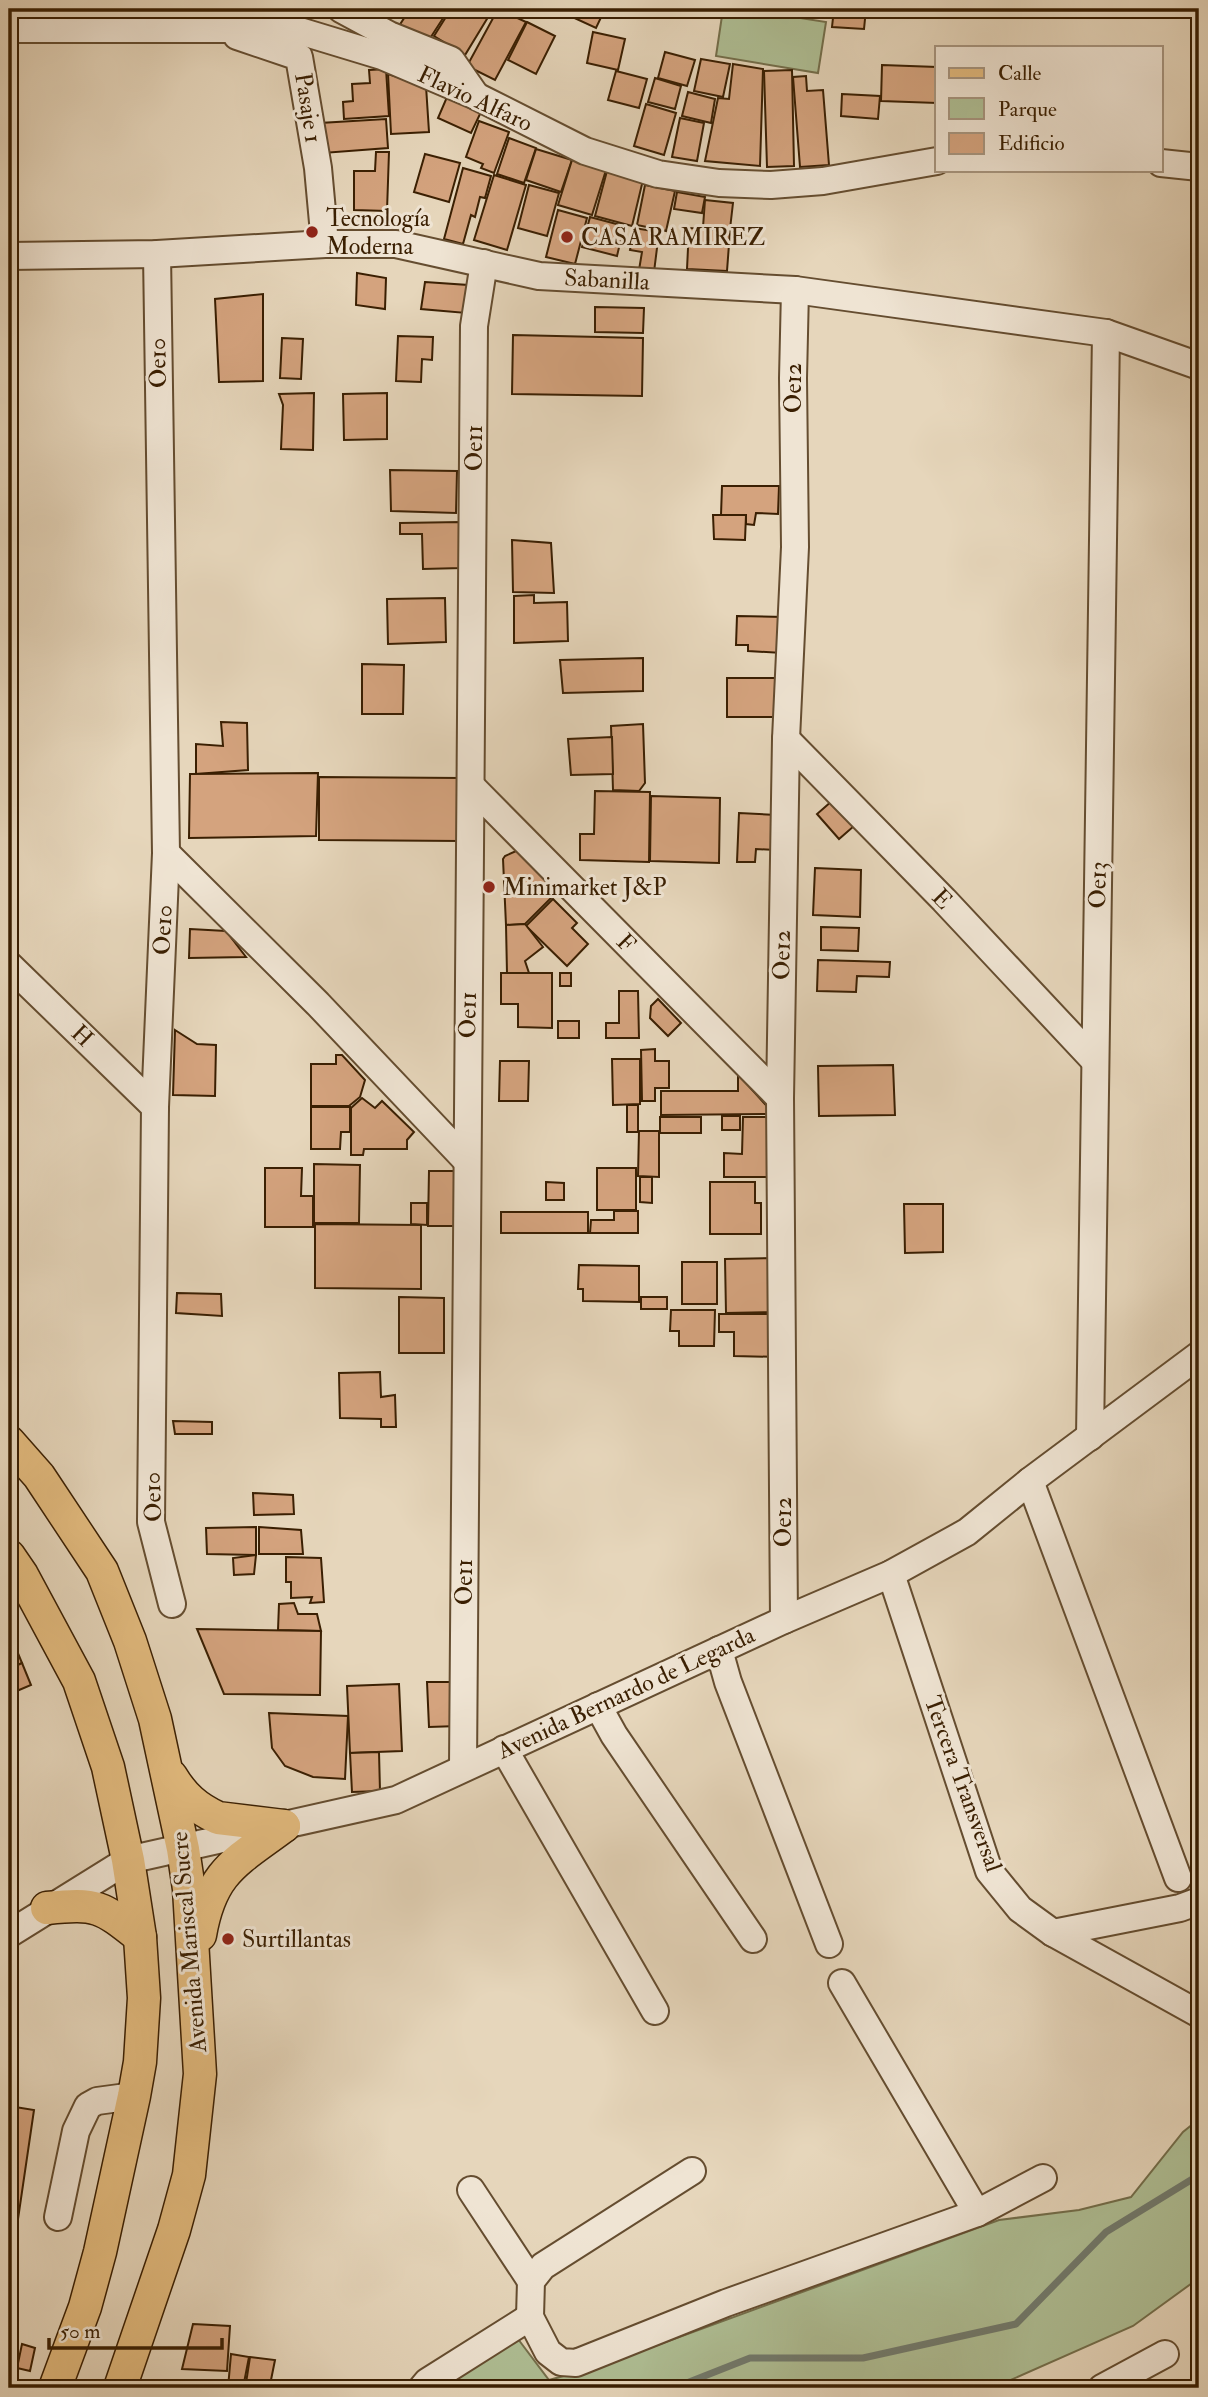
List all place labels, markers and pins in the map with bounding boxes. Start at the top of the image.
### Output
place label: Tecnología Moderna [326,203,431,262]
place label: CASA RAMIREZ [581,222,765,253]
marker: Tecnología Moderna [304,224,320,240]
marker: CASA RAMIREZ [559,229,575,245]
place label: Minimarket J&P [503,872,667,903]
marker: Minimarket J&P [481,879,497,895]
place label: Surtillantas [242,1924,351,1955]
marker: Surtillantas [220,1931,236,1947]

